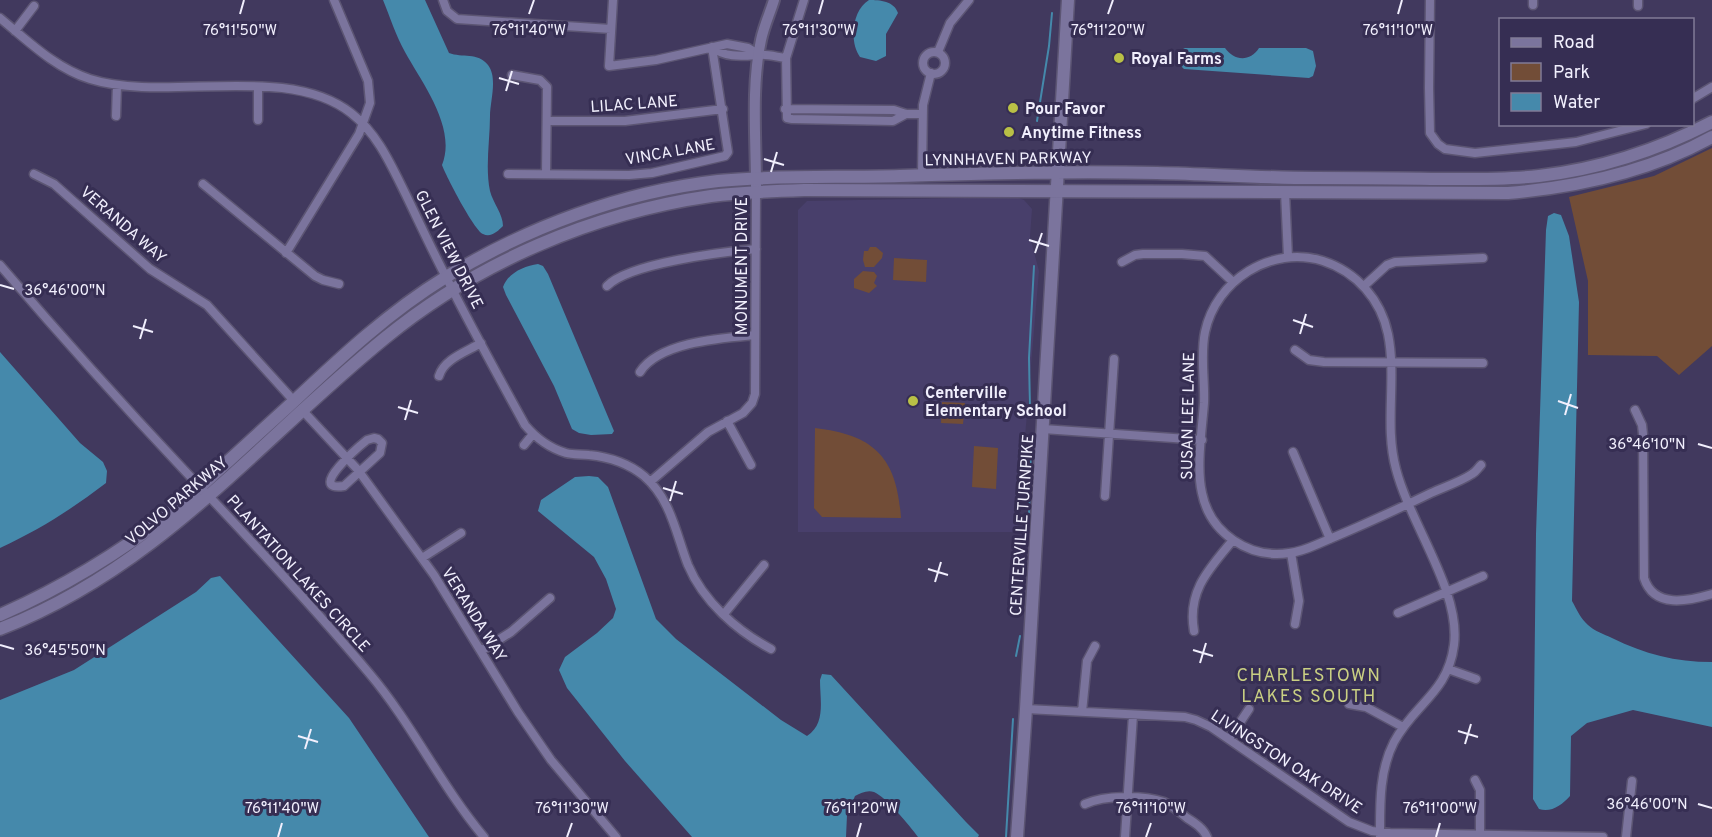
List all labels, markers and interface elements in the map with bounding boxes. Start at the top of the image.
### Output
legend [1499,18,1694,126]
text: 76°11'50"W [203,22,277,41]
text: 76°11'40"W [492,22,566,41]
text: 76°11'30"W [782,22,856,41]
text: 76°11'20"W [1071,22,1145,41]
text: 76°11'10"W [1363,22,1433,41]
text: Road [1553,32,1595,55]
place label: Royal Farms [1131,50,1222,70]
marker: Royal Farms [1112,51,1126,65]
text: Park [1553,62,1590,85]
street label: LILAC LANE [590,92,678,118]
text: Water [1553,92,1600,115]
place label: Pour Favor [1025,100,1105,120]
marker: Pour Favor [1006,101,1020,115]
place label: Anytime Fitness [1021,124,1142,144]
marker: Anytime Fitness [1002,125,1016,139]
street label: VINCA LANE [624,135,717,171]
street label: LYNNHAVEN PARKWAY [924,149,1092,171]
street label: VERANDA WAY [75,183,170,268]
street label: GLEN VIEW DRIVE [410,187,487,313]
street label: MONUMENT DRIVE [733,197,753,335]
text: 36°46'00"N [24,282,106,301]
street label: SUSAN LEE LANE [1178,352,1200,480]
place label: Centerville Elementary School [925,384,1067,422]
marker: Centerville Elementary School [906,394,920,408]
street label: CENTERVILLE TURNPIKE [1007,434,1039,617]
text: 36°46'10"N [1608,436,1686,455]
street label: VOLVO PARKWAY [122,453,232,550]
street label: PLANTATION LAKES CIRCLE [221,491,374,657]
street label: VERANDA WAY [436,564,510,666]
text: 36°45'50"N [24,642,106,661]
district label: CHARLESTOWN LAKES SOUTH [1236,665,1382,709]
street label: LIVINGSTON OAK DRIVE [1206,706,1365,819]
text: 36°46'00"N [1606,796,1688,815]
text: 76°11'40"W [245,800,319,819]
text: 76°11'30"W [535,800,609,819]
text: 76°11'20"W [824,800,898,819]
text: 76°11'10"W [1116,800,1186,819]
text: 76°11'00"W [1403,800,1477,819]

